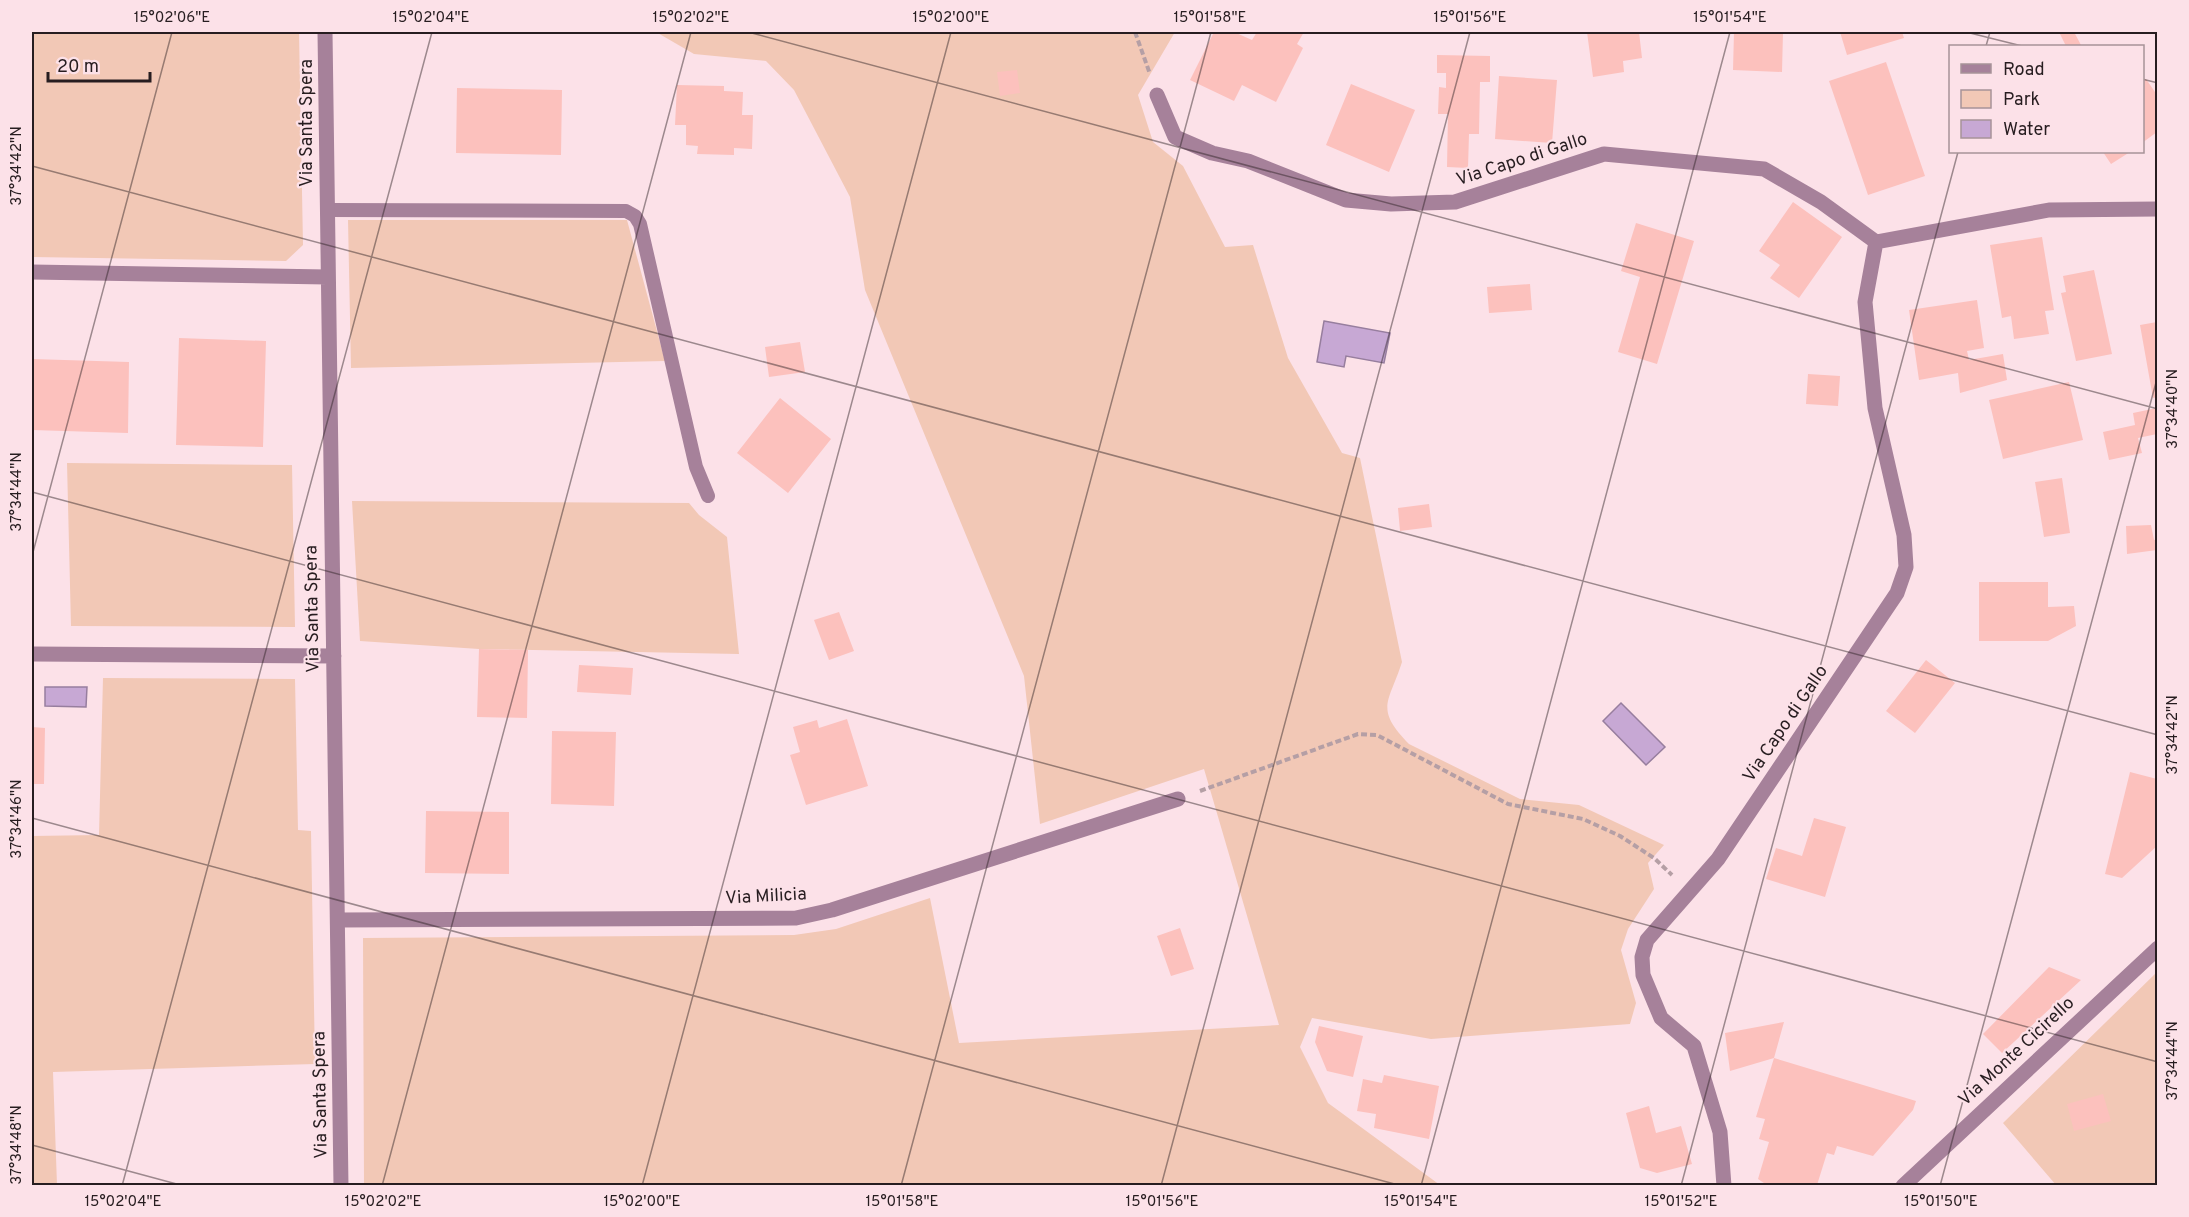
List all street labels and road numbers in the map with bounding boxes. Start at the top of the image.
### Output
street label: Via Santa Spera [296,59,319,187]
street label: Via Capo di Gallo [1454,128,1590,192]
street label: Via Santa Spera [300,545,326,673]
street label: Via Capo di Gallo [1738,661,1834,787]
street label: Via Milicia [725,883,807,911]
street label: Via Monte Cicirello [1954,992,2080,1112]
street label: Via Santa Spera [308,1031,334,1159]

